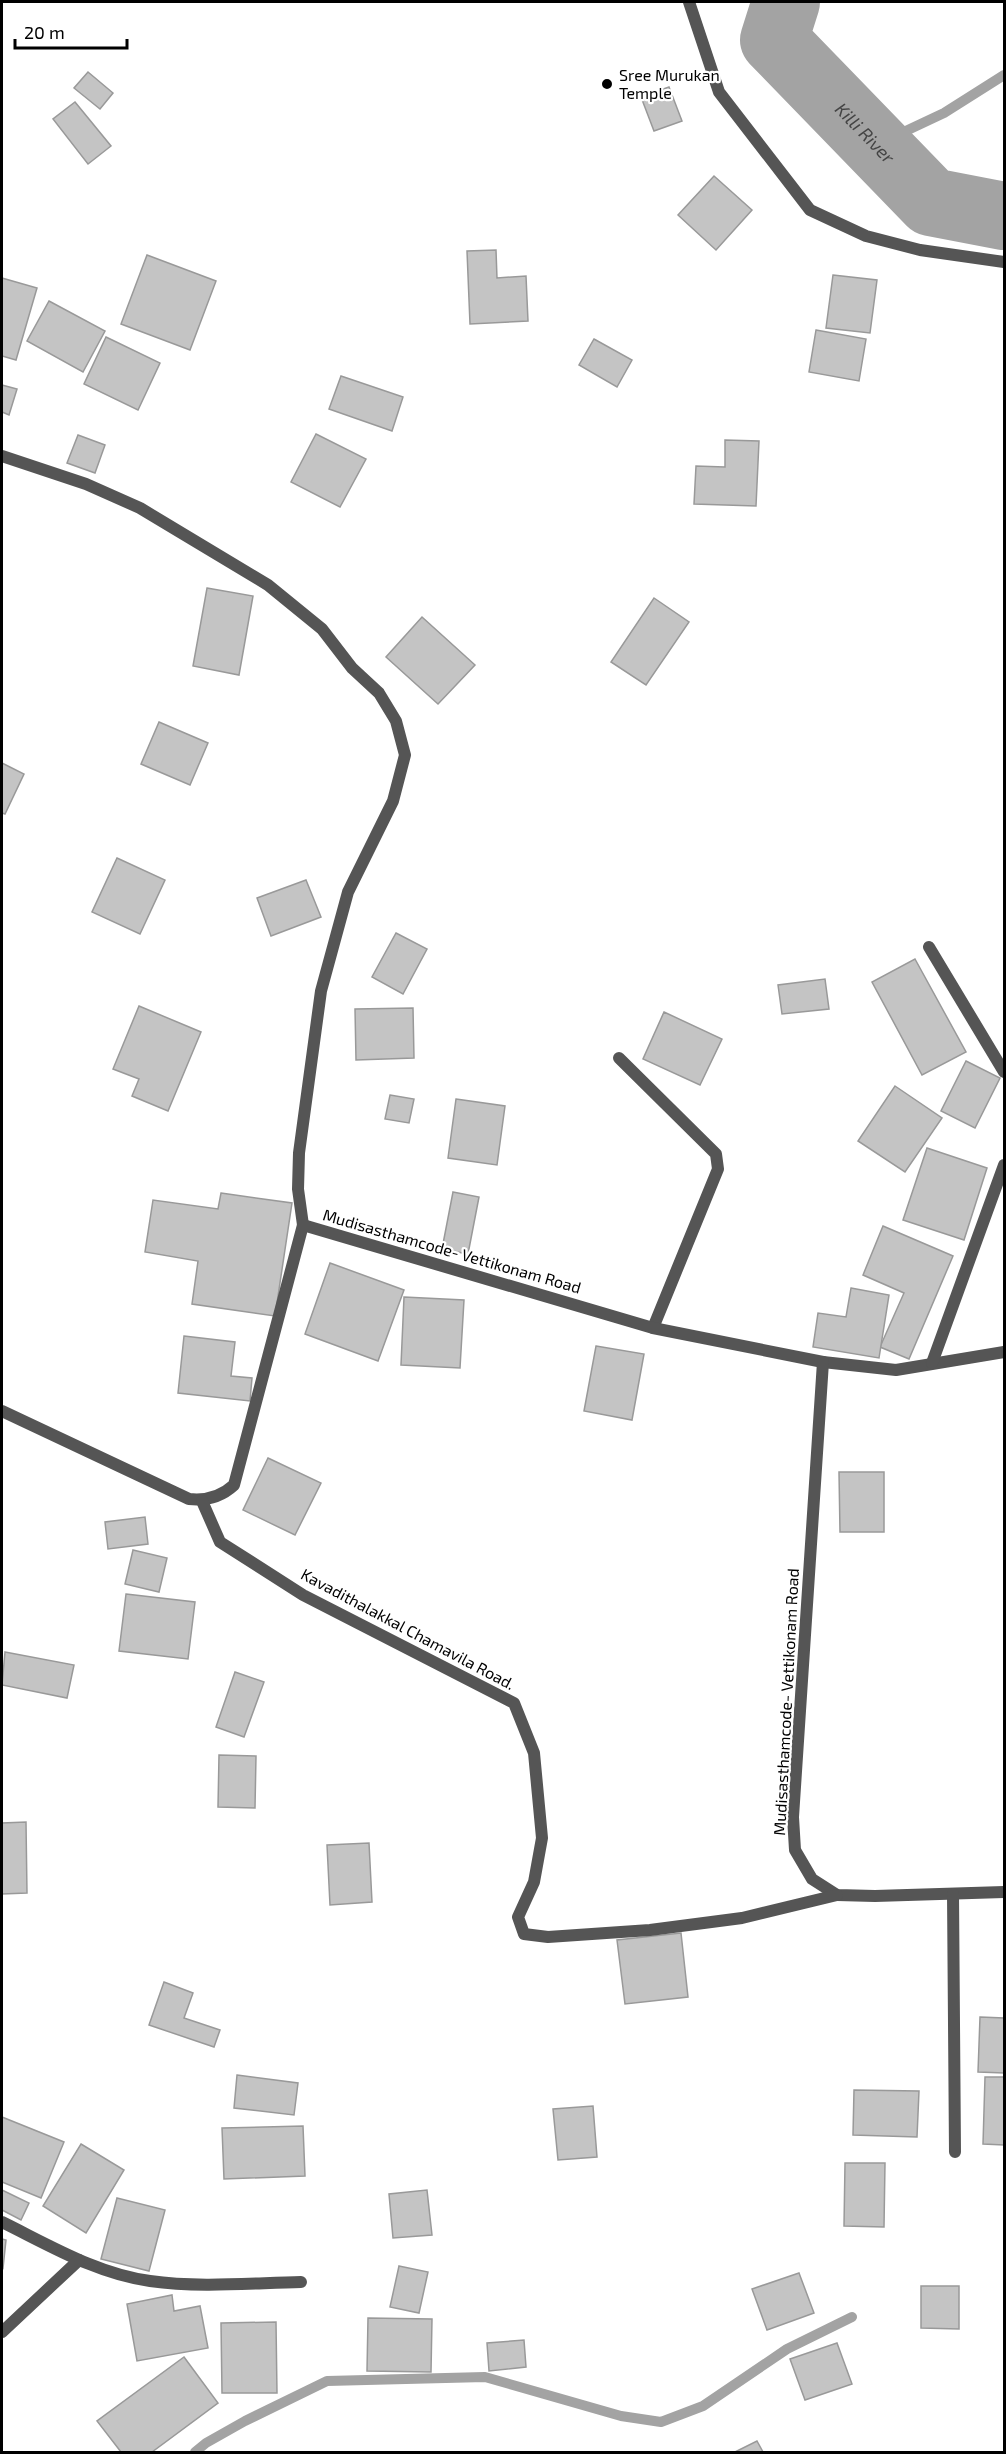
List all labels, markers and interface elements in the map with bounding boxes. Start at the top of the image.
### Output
scale bar [15,12,128,50]
text: 20 m [24,21,65,43]
place label: Sree Murukan Temple [619,65,720,102]
marker: Sree Murukan Temple [600,77,614,91]
water label: Killi River [831,98,900,168]
street label: Mudisasthamcode- Vettikonam Road [321,1204,583,1297]
street label: Kavadithalakkal Chamavila Road. [298,1564,518,1693]
street label: Mudisasthamcode- Vettikonam Road [769,1568,802,1836]

